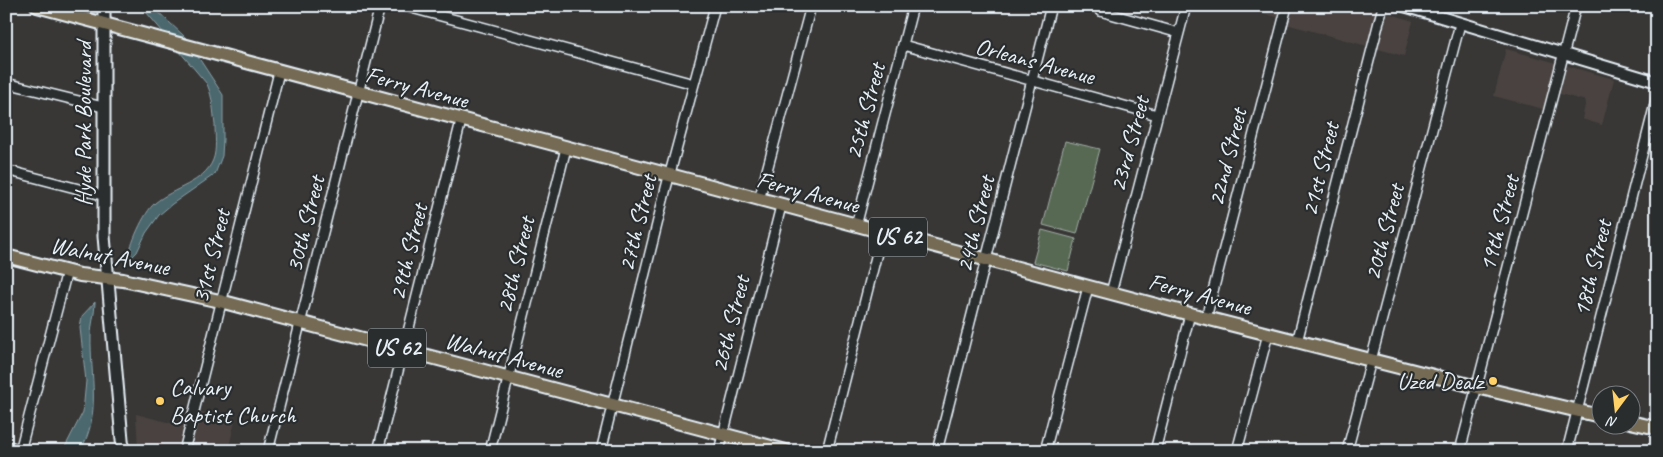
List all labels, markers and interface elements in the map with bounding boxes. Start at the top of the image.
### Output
street label: Orleans Avenue [972,31,1100,92]
street label: Hyde Park Boulevard [68,38,98,207]
street label: 25th Street [838,58,893,162]
street label: Ferry Avenue [363,59,474,116]
street label: 23rd Street [1102,91,1157,195]
street label: 22nd Street [1200,103,1254,209]
street label: 21st Street [1294,117,1347,219]
street label: Ferry Avenue [754,164,865,221]
street label: 27th Street [611,170,664,274]
street label: 19th Street [1472,170,1527,274]
street label: 30th Street [279,171,332,275]
street label: 24th Street [949,171,1002,275]
street label: 20th Street [1357,179,1412,283]
street label: 29th Street [382,199,435,303]
street label: 31st Street [185,204,238,306]
street label: 28th Street [489,212,542,316]
street label: 18th Street [1566,215,1619,319]
road number: US 62 [869,218,927,256]
street label: Walnut Avenue [48,230,174,283]
street label: Ferry Avenue [1146,266,1257,323]
street label: 26th Street [704,271,757,375]
street label: Walnut Avenue [442,325,568,386]
road number: US 62 [368,328,426,368]
place label: Uzed Dealz [1397,366,1485,396]
place label: Calvary Baptist Church [170,372,297,430]
marker: Uzed Dealz [1487,375,1499,387]
north arrow [1590,384,1640,434]
marker: Calvary Baptist Church [154,395,166,407]
text: N [1604,412,1619,431]

